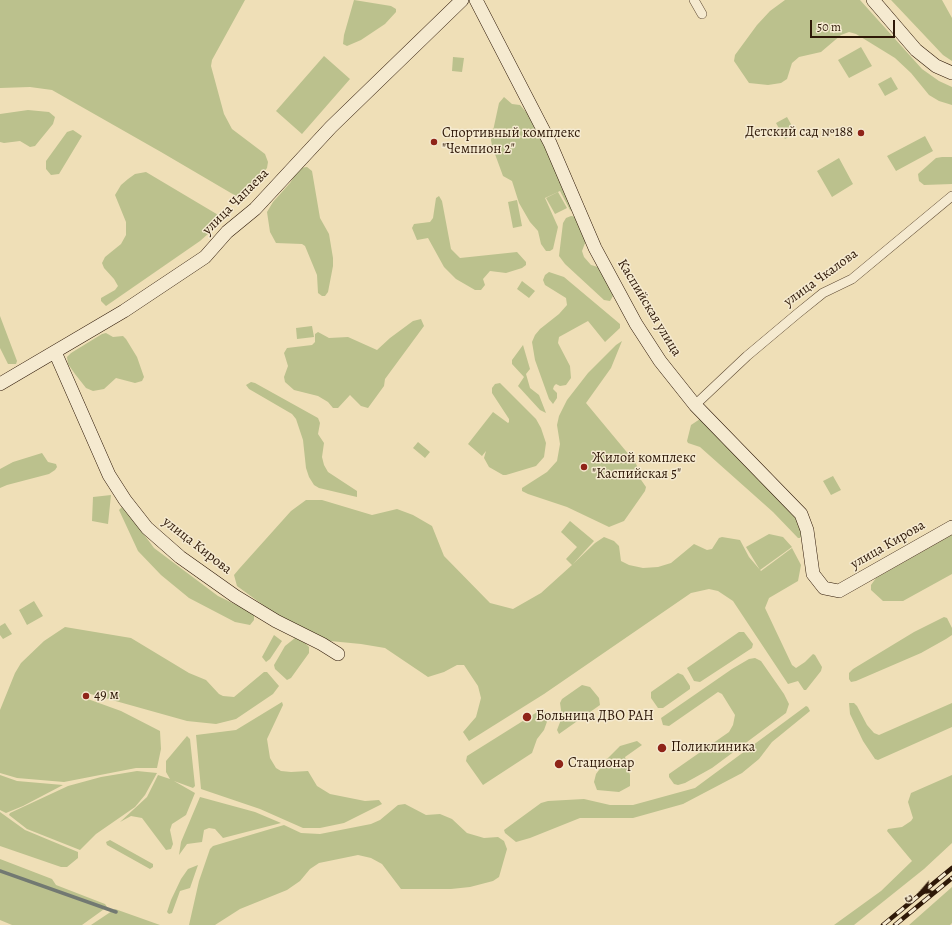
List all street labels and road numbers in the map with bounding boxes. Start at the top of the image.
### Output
street label: улица Чапаева [199,165,273,239]
street label: улица Чкалова [781,246,861,310]
street label: Каспийская улица [613,256,685,360]
street label: улица Кирова [159,514,235,578]
street label: улица Кирова [848,517,928,573]

